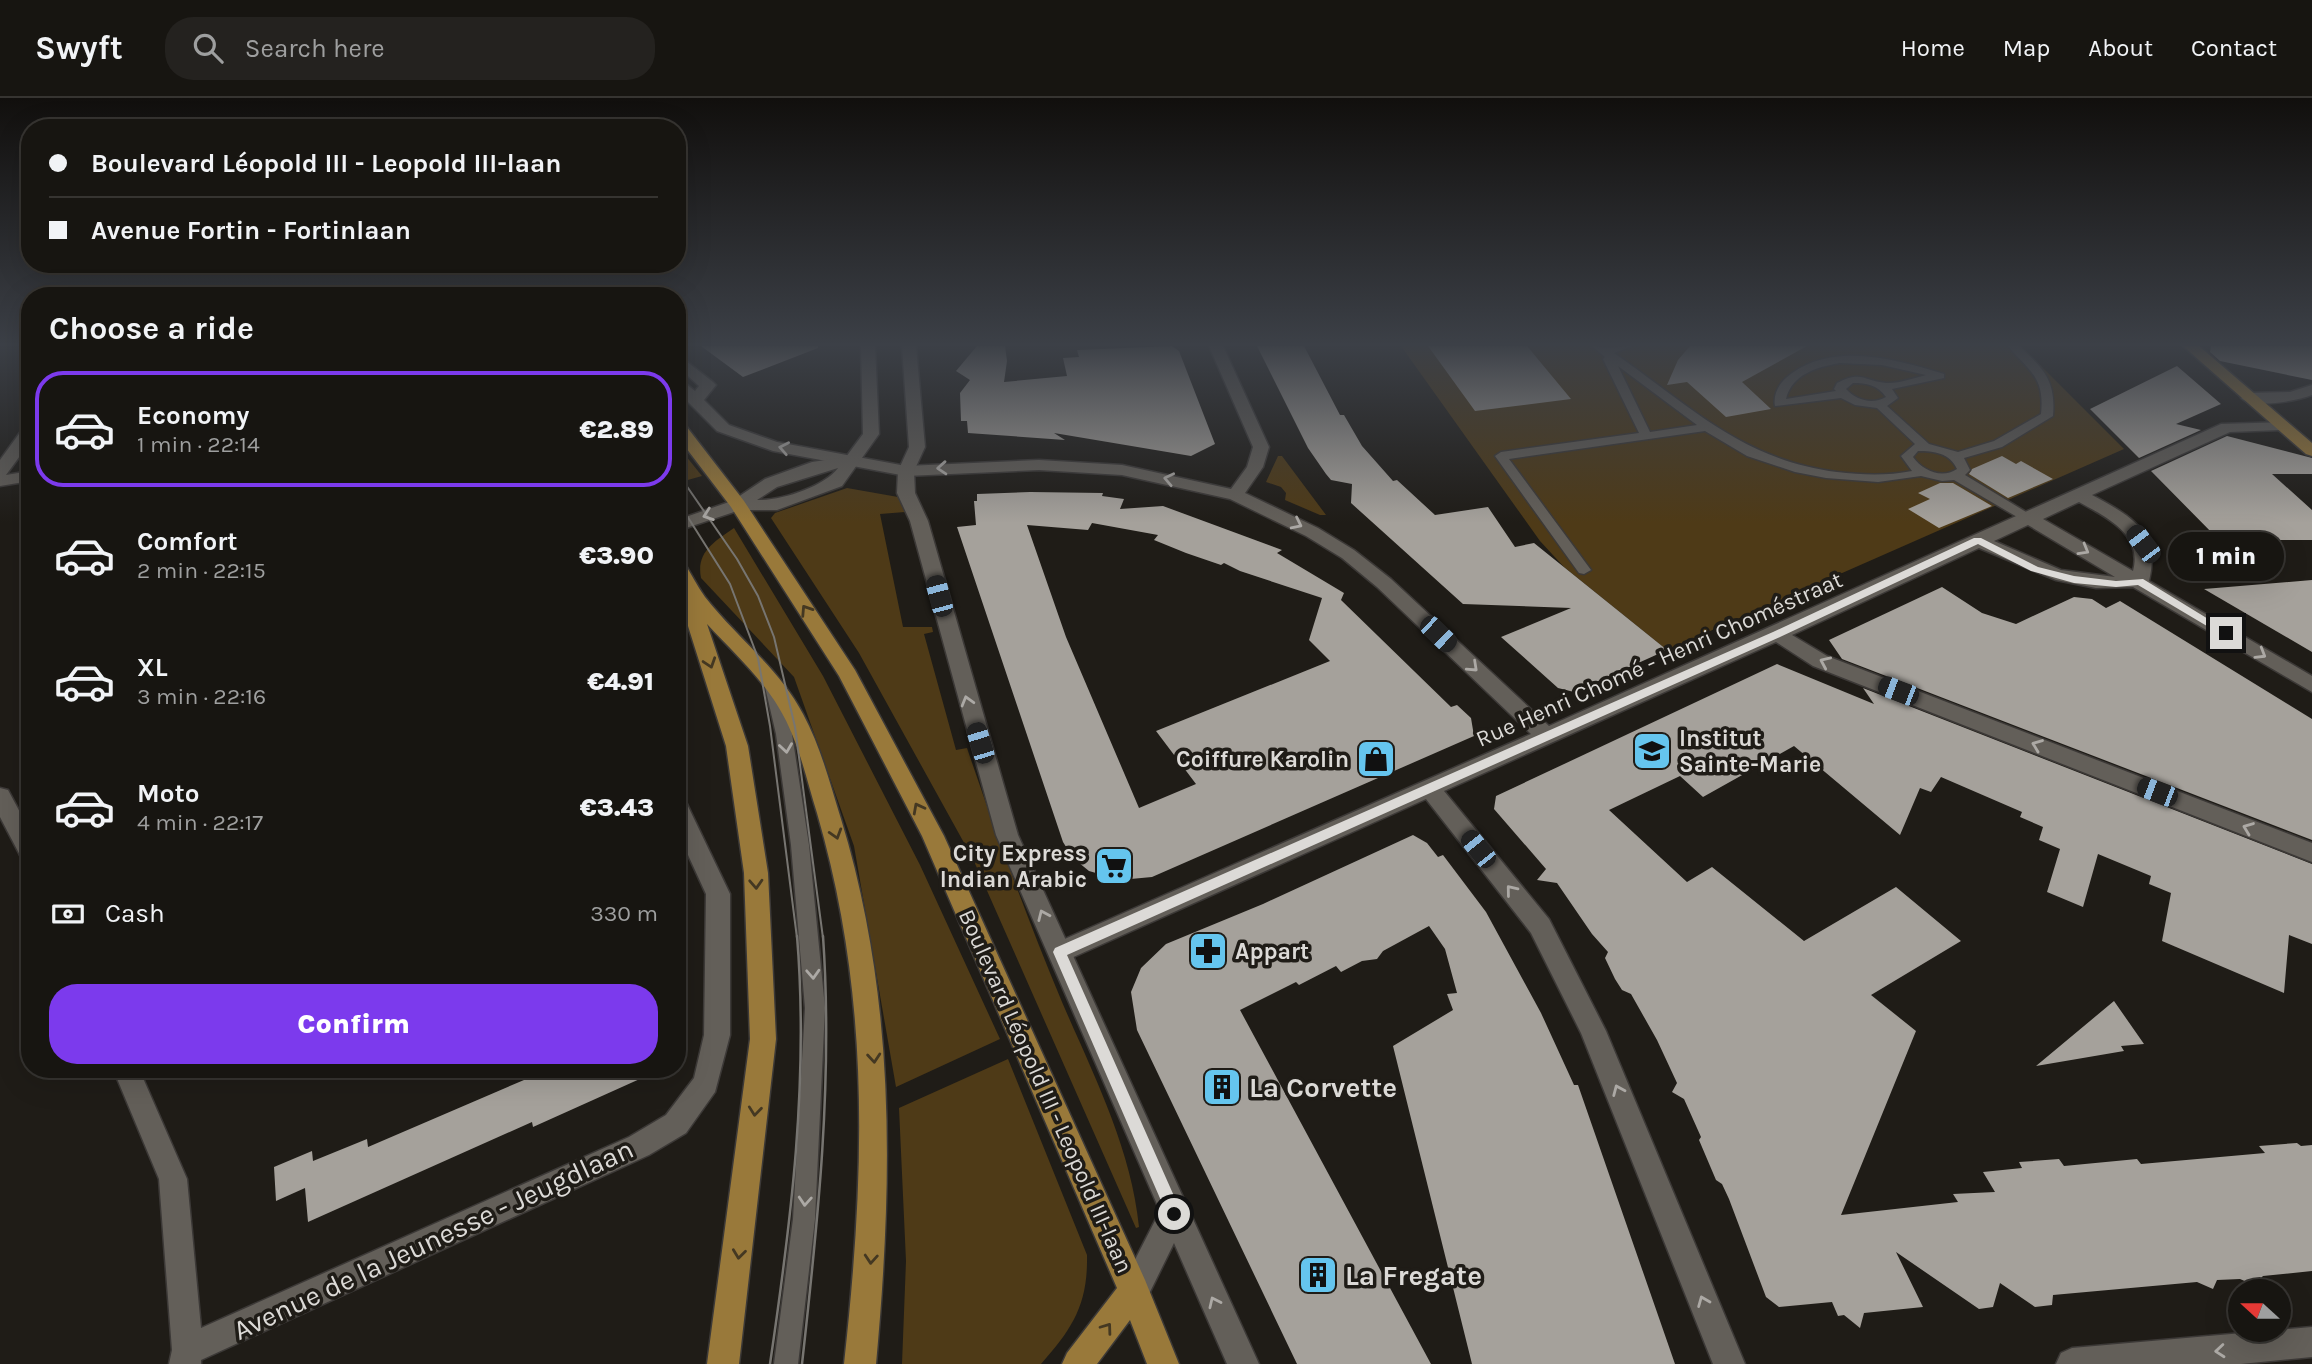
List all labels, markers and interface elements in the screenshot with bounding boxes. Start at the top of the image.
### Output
search box [165,17,655,80]
text: Swyft [35,29,123,67]
icon: search [189,29,227,67]
text: Search here [245,33,385,64]
text: Home [1901,34,1965,62]
text: Map [2003,34,2050,62]
text: About [2088,34,2153,62]
text: Contact [2191,34,2277,62]
text: Boulevard Léopold III - Leopold III-laan [91,148,561,179]
text: Avenue Fortin - Fortinlaan [91,215,411,246]
text: Choose a ride [49,310,254,347]
icon: car [53,398,116,461]
text: Economy [137,400,249,431]
text: €2.89 [580,414,654,445]
text: 1 min · 22:14 [137,431,260,458]
one-way arrow [778,441,790,456]
one-way arrow [937,460,948,475]
one-way arrow [1163,472,1175,487]
one-way arrow [702,507,714,522]
one-way arrow [1290,516,1302,530]
car [2122,521,2165,567]
icon: car [53,524,116,587]
text: Comfort [137,526,238,557]
callout: 1 min [2168,532,2284,580]
text: €3.90 [579,540,654,571]
one-way arrow [2077,542,2090,555]
text: 1 min [2196,543,2256,570]
text: 2 min · 22:15 [137,557,266,584]
street label: Rue Henri Chomé - Henri Choméstraat [1472,566,1847,753]
car [924,573,955,619]
one-way arrow [802,605,815,618]
car [1416,612,1461,656]
route end [2210,617,2242,649]
one-way arrow [2254,646,2267,659]
icon: car [53,650,116,713]
text: XL [137,652,168,683]
one-way arrow [702,656,716,668]
one-way arrow [1820,656,1832,670]
one-way arrow [1464,658,1477,671]
text: €4.91 [587,666,654,697]
car [1875,674,1922,708]
text: 3 min · 22:16 [137,683,266,710]
one-way arrow [961,695,976,707]
car [964,720,997,766]
place label: Institut Sainte-Marie [1679,725,1821,778]
school or university icon: Institut Sainte-Marie [1631,730,1673,772]
shop icon: Coiffure Karolin [1355,738,1397,780]
one-way arrow [2031,740,2043,754]
one-way arrow [779,742,794,754]
place label: Coiffure Karolin [1176,746,1349,773]
car [2134,775,2181,809]
icon: car [53,776,116,839]
text: Moto [137,778,199,809]
text: €3.43 [580,792,654,823]
one-way arrow [913,803,927,815]
text: 4 min · 22:17 [137,809,263,836]
one-way arrow [2243,823,2255,837]
car [1457,826,1500,872]
one-way arrow [827,827,842,839]
place label: City Express Indian Arabic [940,840,1087,893]
supermarket icon: City Express Indian Arabic [1093,845,1135,887]
one-way arrow [749,879,764,890]
one-way arrow [1507,886,1520,898]
icon: cash [49,895,87,933]
text: Cash [105,898,165,929]
text: 330 m [590,900,658,927]
street label: Boulevard Léopold III - Leopold III-laan [953,905,1138,1277]
one-way arrow [1037,910,1051,922]
pharmacy icon: Appart [1187,930,1229,972]
place label: Appart [1235,938,1309,965]
one-way arrow [805,969,820,980]
button: Confirm [49,984,658,1064]
one-way arrow [866,1052,881,1063]
building icon: La Corvette [1201,1066,1243,1108]
place label: La Corvette [1249,1071,1397,1104]
one-way arrow [1612,1084,1626,1097]
one-way arrow [748,1105,763,1117]
street label: Avenue de la Jeunesse - Jeugdlaan [228,1132,639,1347]
one-way arrow [798,1196,813,1207]
route start [1158,1198,1190,1230]
one-way arrow [731,1248,746,1260]
one-way arrow [864,1254,879,1265]
building icon: La Fregate [1297,1254,1339,1296]
place label: La Fregate [1345,1259,1482,1292]
north arrow [2228,1279,2291,1342]
map controls [2228,1279,2291,1342]
one-way arrow [1698,1295,1712,1307]
one-way arrow [1208,1297,1222,1309]
one-way arrow [1099,1323,1111,1336]
one-way arrow [2214,1343,2225,1358]

